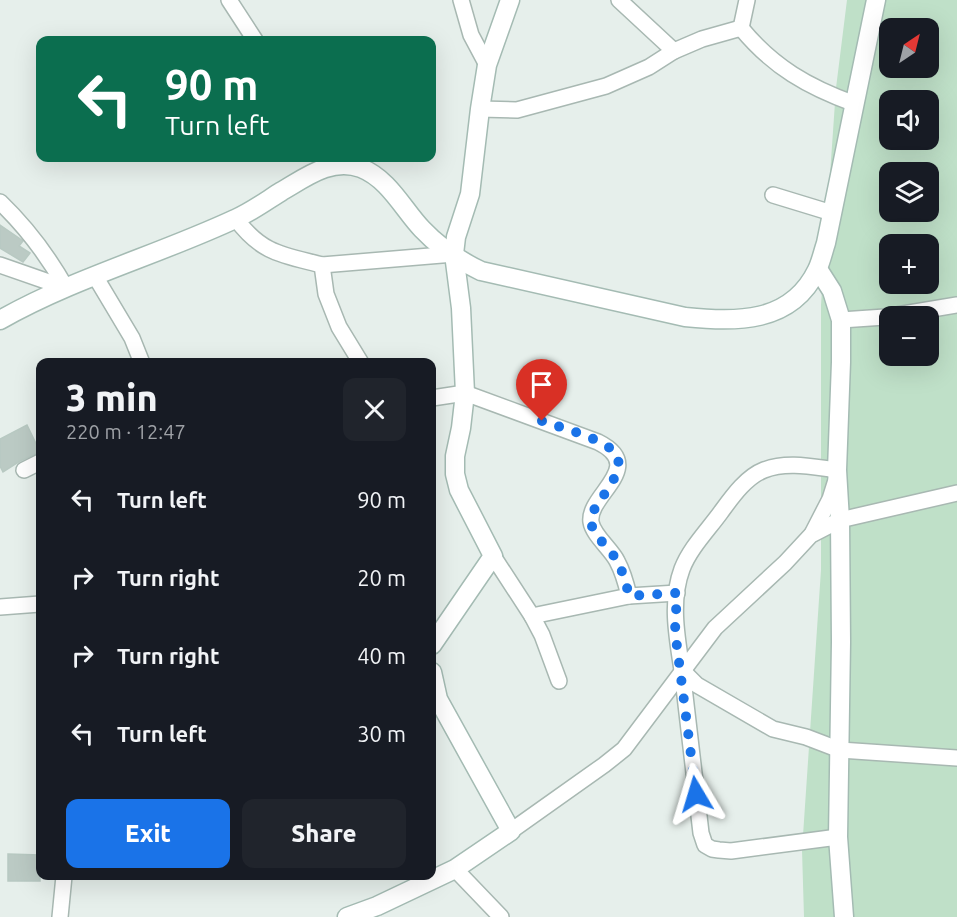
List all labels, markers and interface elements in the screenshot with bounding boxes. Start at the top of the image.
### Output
north arrow [879,18,939,78]
map controls [879,18,939,366]
icon: left [66,60,144,138]
text: 90 m [165,61,259,108]
button: sound [879,90,939,150]
text: Turn left [165,110,269,140]
button: layers [879,162,939,222]
button: + [879,234,939,294]
button: − [879,306,939,366]
pin [516,359,567,421]
icon: arrive [525,368,558,401]
text: 3 min [66,377,158,418]
button: close [343,378,406,441]
text: 220 m · 12:47 [66,420,186,443]
icon: left [66,483,99,516]
text: Turn left [117,487,207,512]
text: 90 m [357,487,406,512]
icon: right [66,561,99,594]
text: Turn right [117,565,219,590]
text: 20 m [357,565,406,590]
icon: right [66,639,99,672]
text: Turn right [117,643,219,668]
text: 40 m [357,643,406,668]
icon: left [66,717,99,750]
text: Turn left [117,721,207,746]
text: 30 m [357,721,406,746]
position arrow [664,762,728,826]
button: Exit [66,799,230,868]
button: Share [242,799,406,868]

